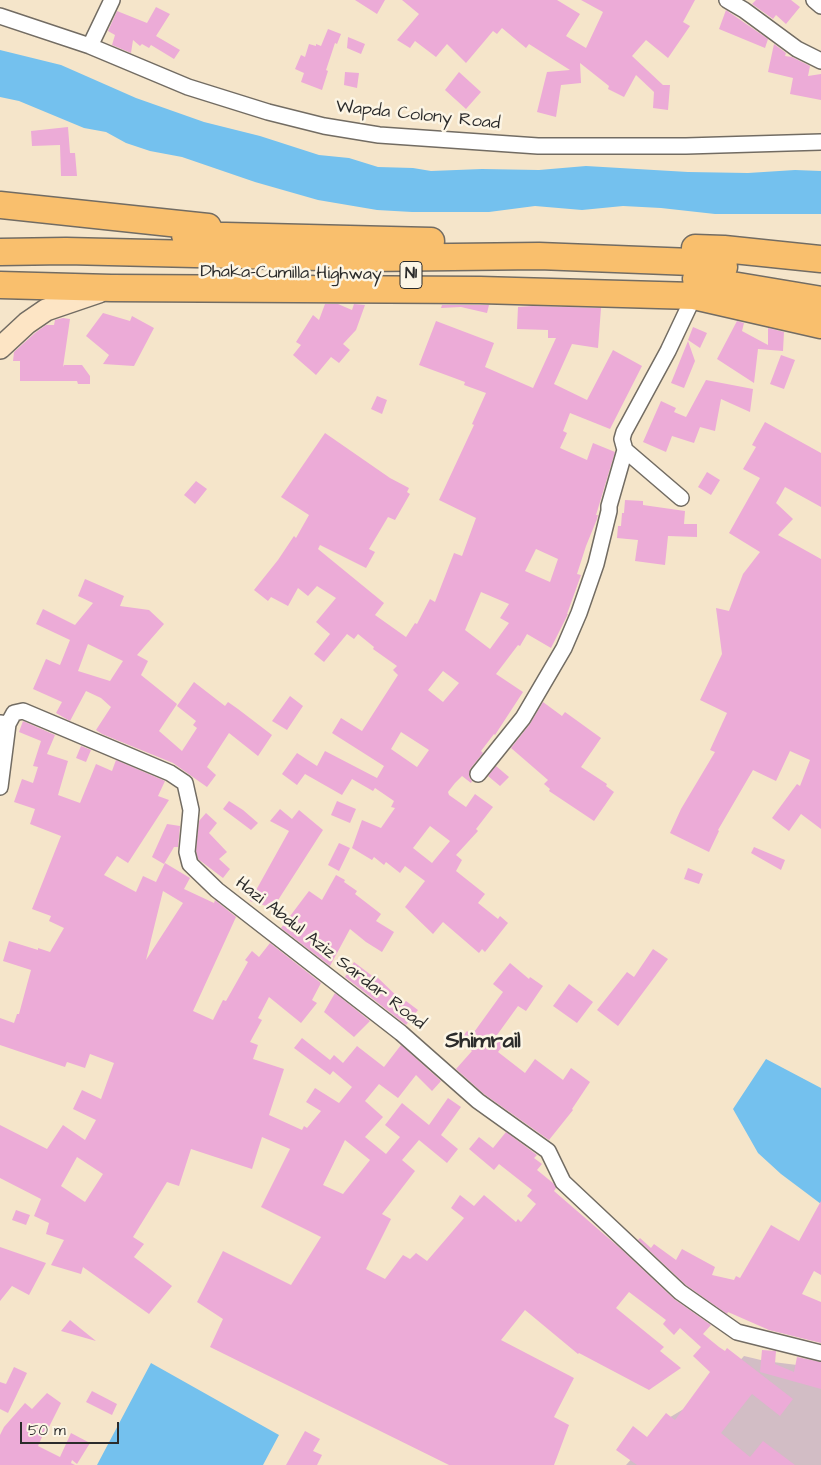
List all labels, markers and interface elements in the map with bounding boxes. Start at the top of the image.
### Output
street label: Wapda Colony Road [335,97,501,135]
street label: Dhaka–Cumilla Highway [200,262,382,286]
road number: N1 [400,262,422,288]
street label: Hazi Abdul Aziz Sardar Road [230,873,430,1035]
district label: Shimrail [445,1029,521,1055]
scale bar [22,1412,121,1444]
text: 50 m [28,1420,66,1441]

